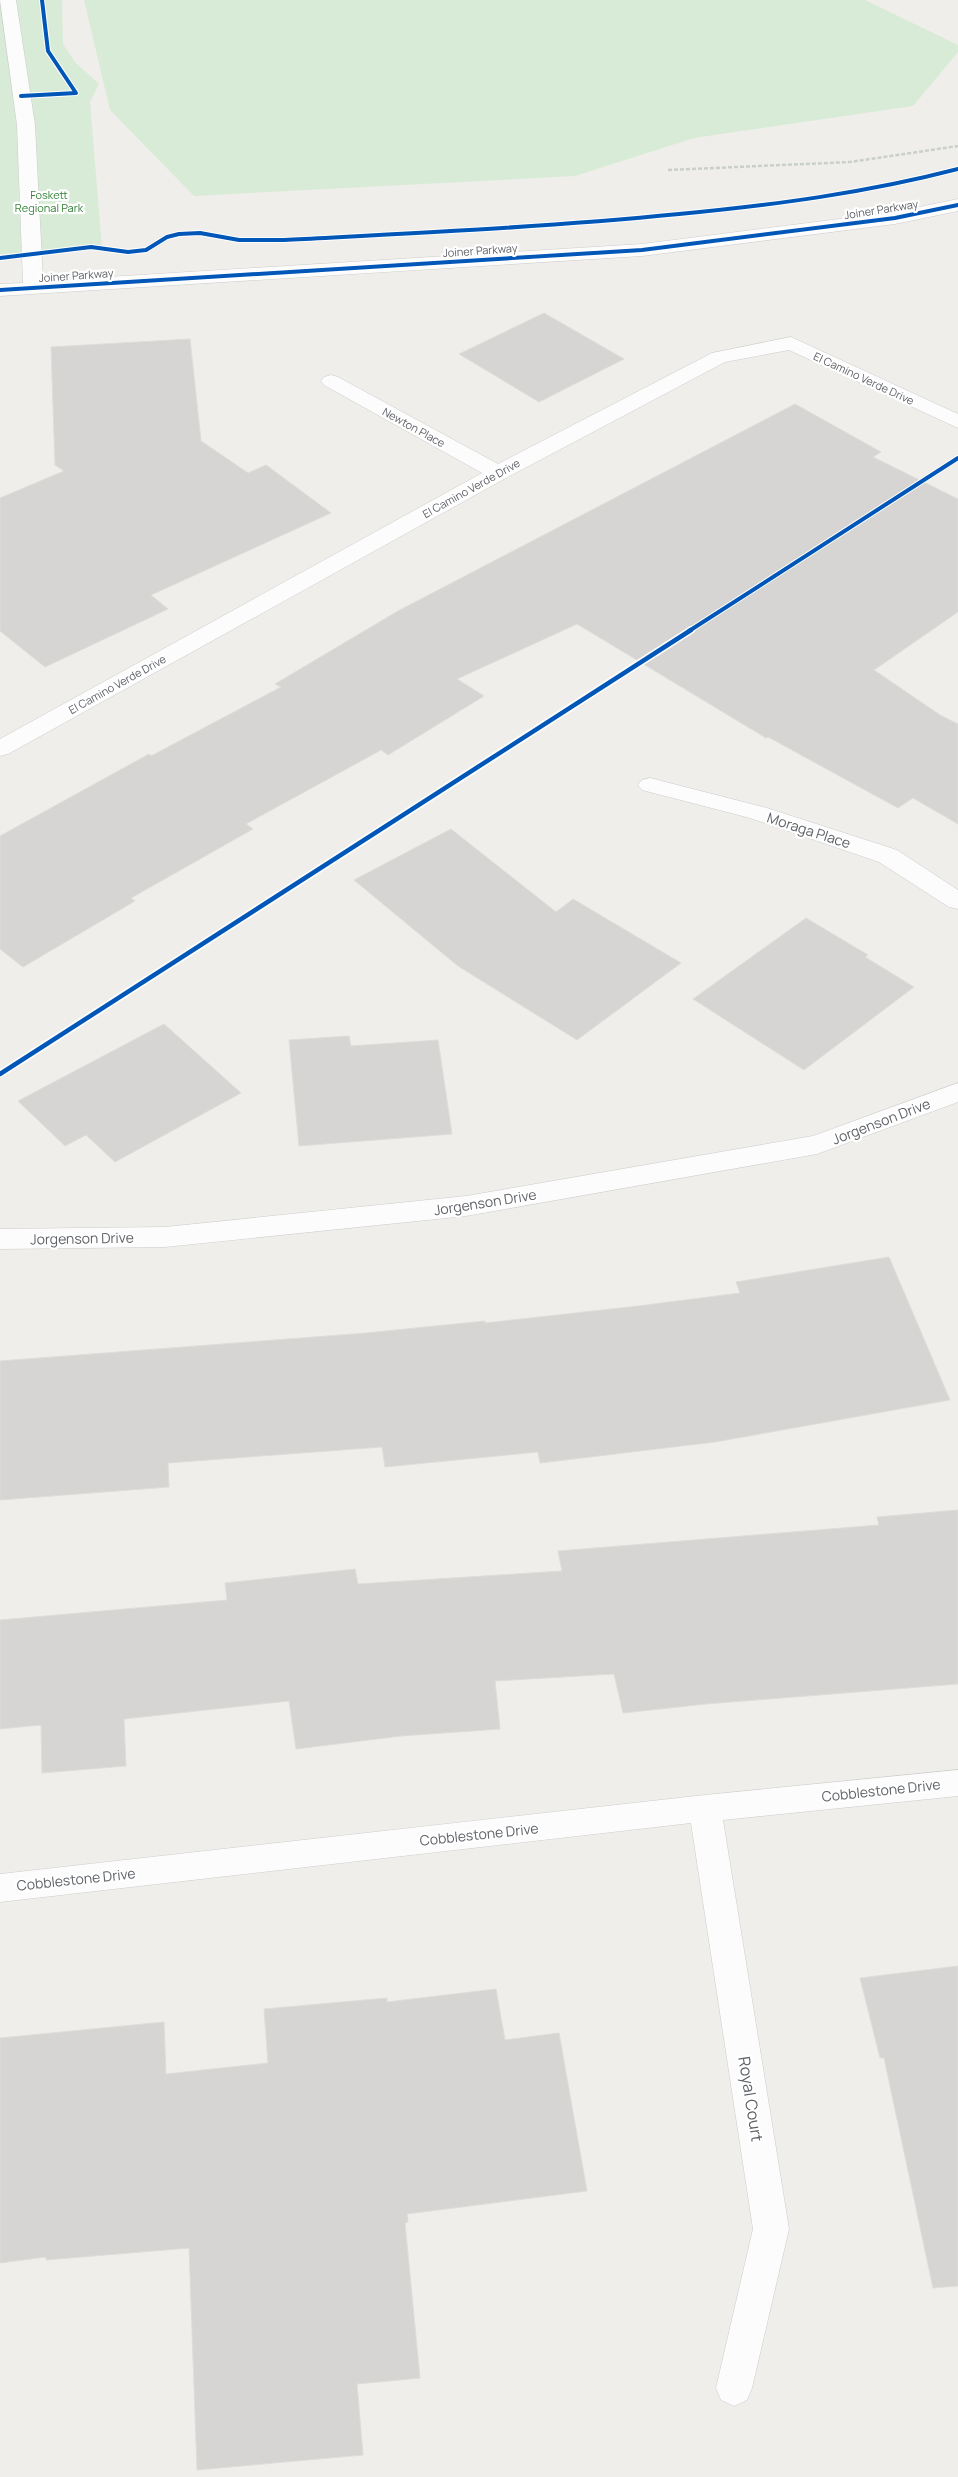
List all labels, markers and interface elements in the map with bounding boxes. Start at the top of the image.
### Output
park label: Foskett Regional Park [15,187,84,215]
street label: Joiner Parkway [843,196,919,222]
street label: Joiner Parkway [442,240,518,260]
street label: Joiner Parkway [38,265,114,285]
street label: El Camino Verde Drive [811,348,917,408]
street label: Newton Place [380,404,448,451]
street label: El Camino Verde Drive [420,455,523,521]
street label: El Camino Verde Drive [66,651,169,717]
street label: Moraga Place [765,808,853,852]
street label: Jorgenson Drive [829,1094,933,1148]
street label: Jorgenson Drive [432,1185,538,1219]
street label: Jorgenson Drive [30,1228,134,1248]
street label: Cobblestone Drive [821,1774,941,1806]
street label: Cobblestone Drive [419,1818,539,1850]
street label: Cobblestone Drive [16,1863,136,1895]
street label: Royal Court [733,2055,769,2143]

